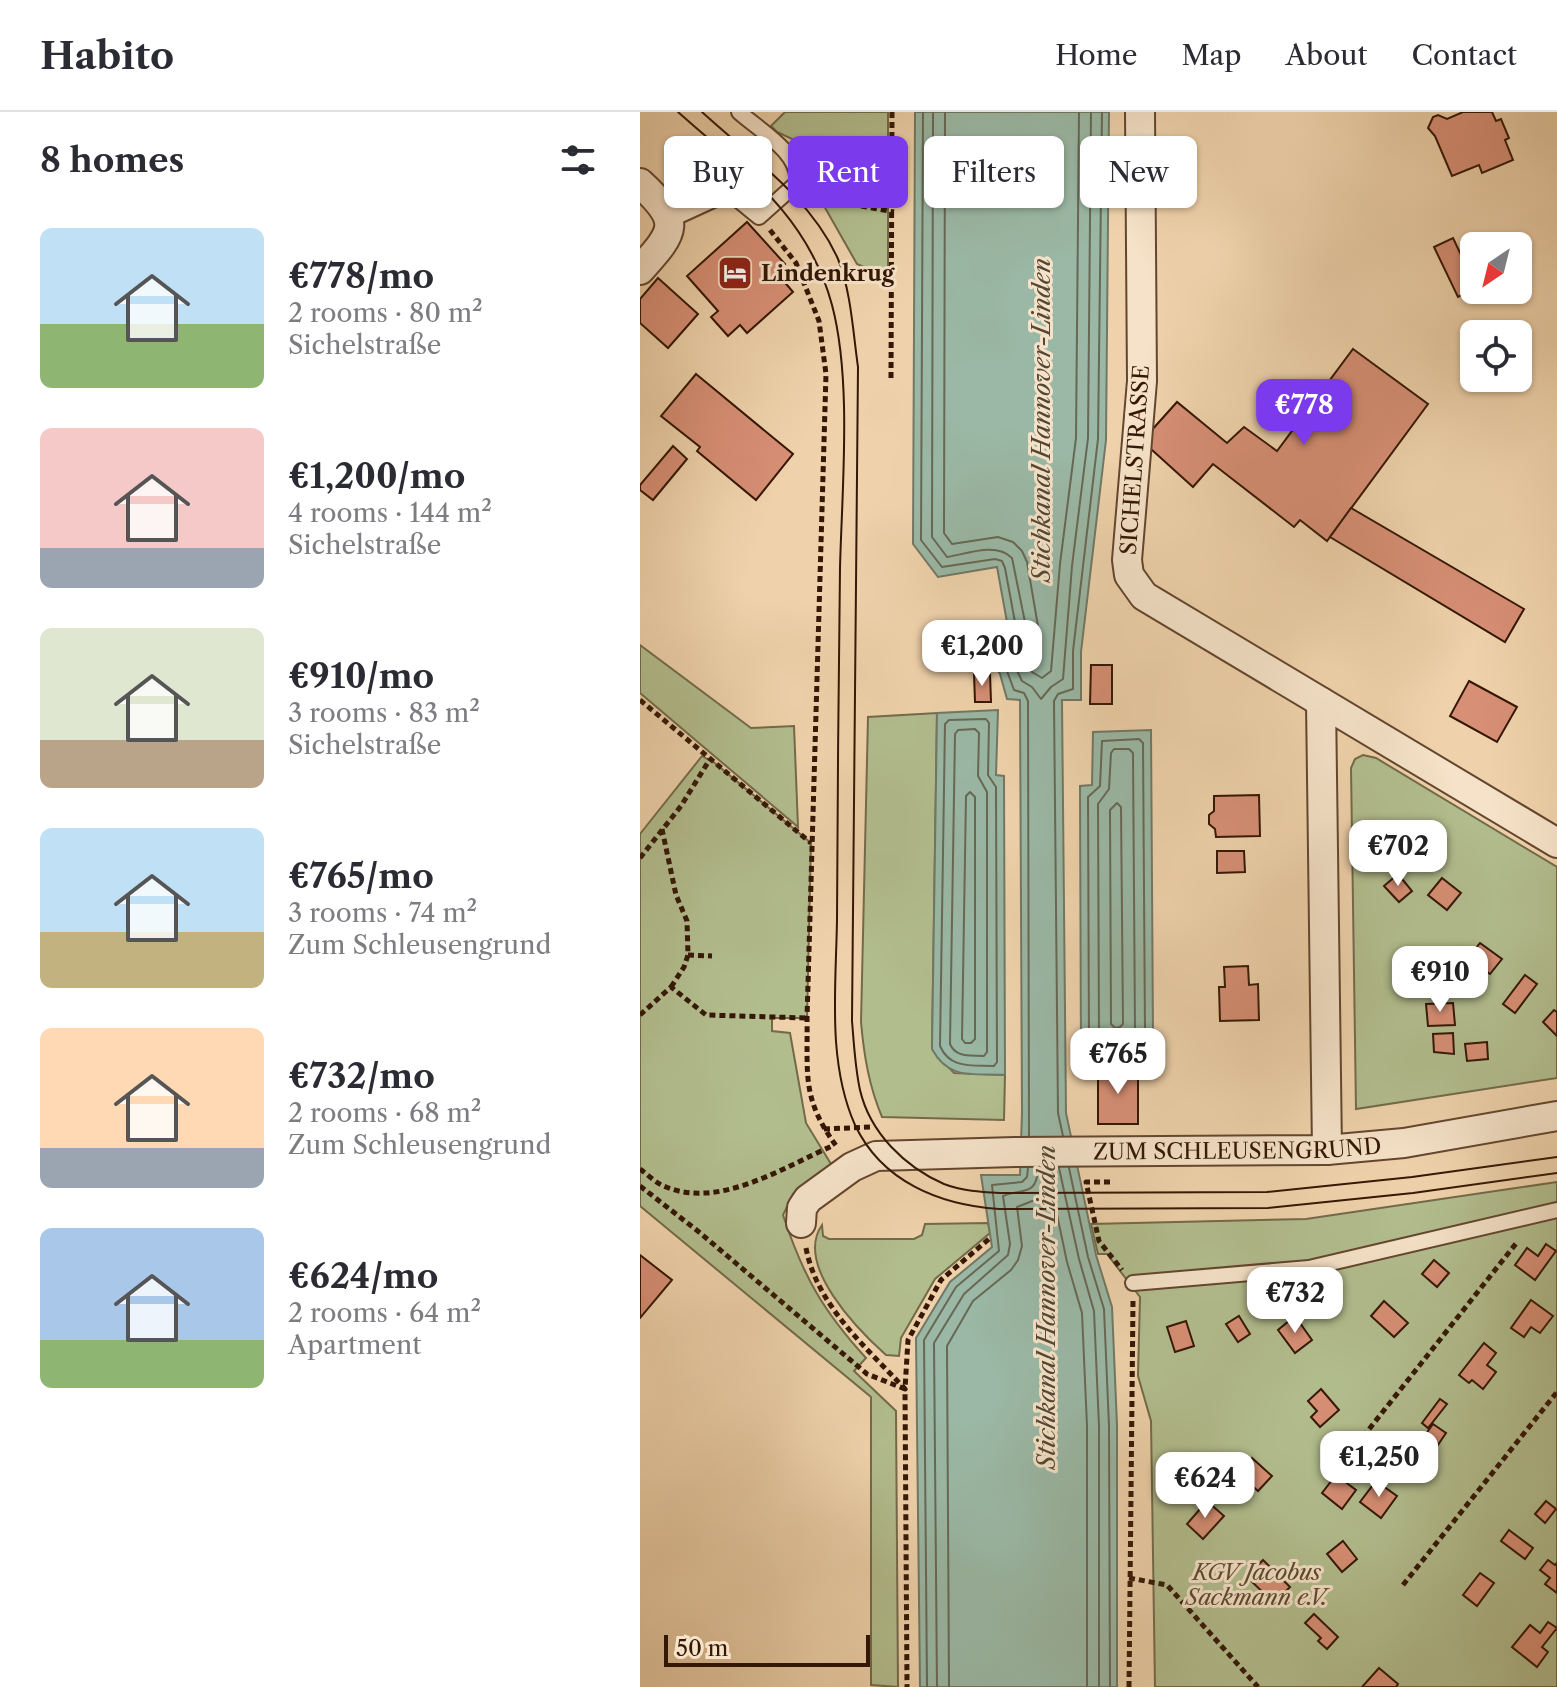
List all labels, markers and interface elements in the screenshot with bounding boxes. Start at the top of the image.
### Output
text: Habito [40,32,174,79]
text: Home [1055,38,1137,72]
text: Map [1181,38,1241,72]
text: About [1285,38,1367,72]
text: Contact [1411,38,1517,72]
chip: Buy [664,136,772,208]
chip: Rent [788,136,908,208]
chip: Filters [924,136,1064,208]
chip: New [1080,136,1197,208]
icon: filters [556,138,600,182]
text: 8 homes [40,139,184,181]
north arrow [1460,232,1532,304]
map controls [1460,232,1532,392]
hotel icon: Lindenkrug [716,254,754,292]
text: €778/mo [288,255,434,297]
water label: Stichkanal Hannover-Linden [1027,258,1056,584]
icon: home [104,260,200,356]
place label: Lindenkrug [761,260,896,287]
text: 2 rooms · 80 m² [288,297,483,329]
button: locate [1460,320,1532,392]
text: Sichelstraße [288,329,441,361]
street label: SICHELSTRASSE [1115,364,1155,556]
pin: €778 [1257,379,1351,447]
text: €778 [1274,389,1334,421]
text: €1,200/mo [288,455,465,497]
icon: home [104,460,200,556]
text: 4 rooms · 144 m² [288,497,492,529]
text: Sichelstraße [288,529,441,561]
pin: €1,200 [917,620,1047,688]
text: €1,200 [940,630,1024,662]
text: €910/mo [288,655,434,697]
icon: home [104,660,200,756]
text: 3 rooms · 83 m² [288,697,480,729]
text: Sichelstraße [288,729,441,761]
pin: €702 [1351,820,1445,888]
text: €702 [1367,830,1429,862]
text: €765/mo [288,855,434,897]
icon: home [104,860,200,956]
text: 3 rooms · 74 m² [288,897,477,929]
text: Zum Schleusengrund [288,929,551,961]
pin: €910 [1393,946,1487,1014]
text: €910 [1410,956,1470,988]
pin: €765 [1071,1028,1165,1096]
text: €765 [1088,1038,1148,1070]
text: €732/mo [288,1055,435,1097]
icon: home [104,1060,200,1156]
text: 2 rooms · 68 m² [288,1097,481,1129]
text: Zum Schleusengrund [288,1129,551,1161]
street label: ZUM SCHLEUSENGRUND [1093,1132,1382,1165]
water label: Stichkanal Hannover-Linden [1032,1145,1061,1471]
text: €624/mo [288,1255,438,1297]
icon: home [104,1260,200,1356]
pin: €732 [1248,1267,1342,1335]
text: €732 [1265,1277,1325,1309]
text: 2 rooms · 64 m² [288,1297,481,1329]
text: Apartment [288,1329,421,1361]
pin: €1,250 [1314,1431,1444,1499]
text: €1,250 [1338,1441,1420,1473]
pin: €624 [1158,1452,1252,1520]
text: €624 [1174,1462,1236,1494]
park label: KGV Jacobus Sackmann e.V. [1184,1559,1330,1611]
scale bar [664,1631,870,1667]
text: 50 m [676,1635,728,1662]

